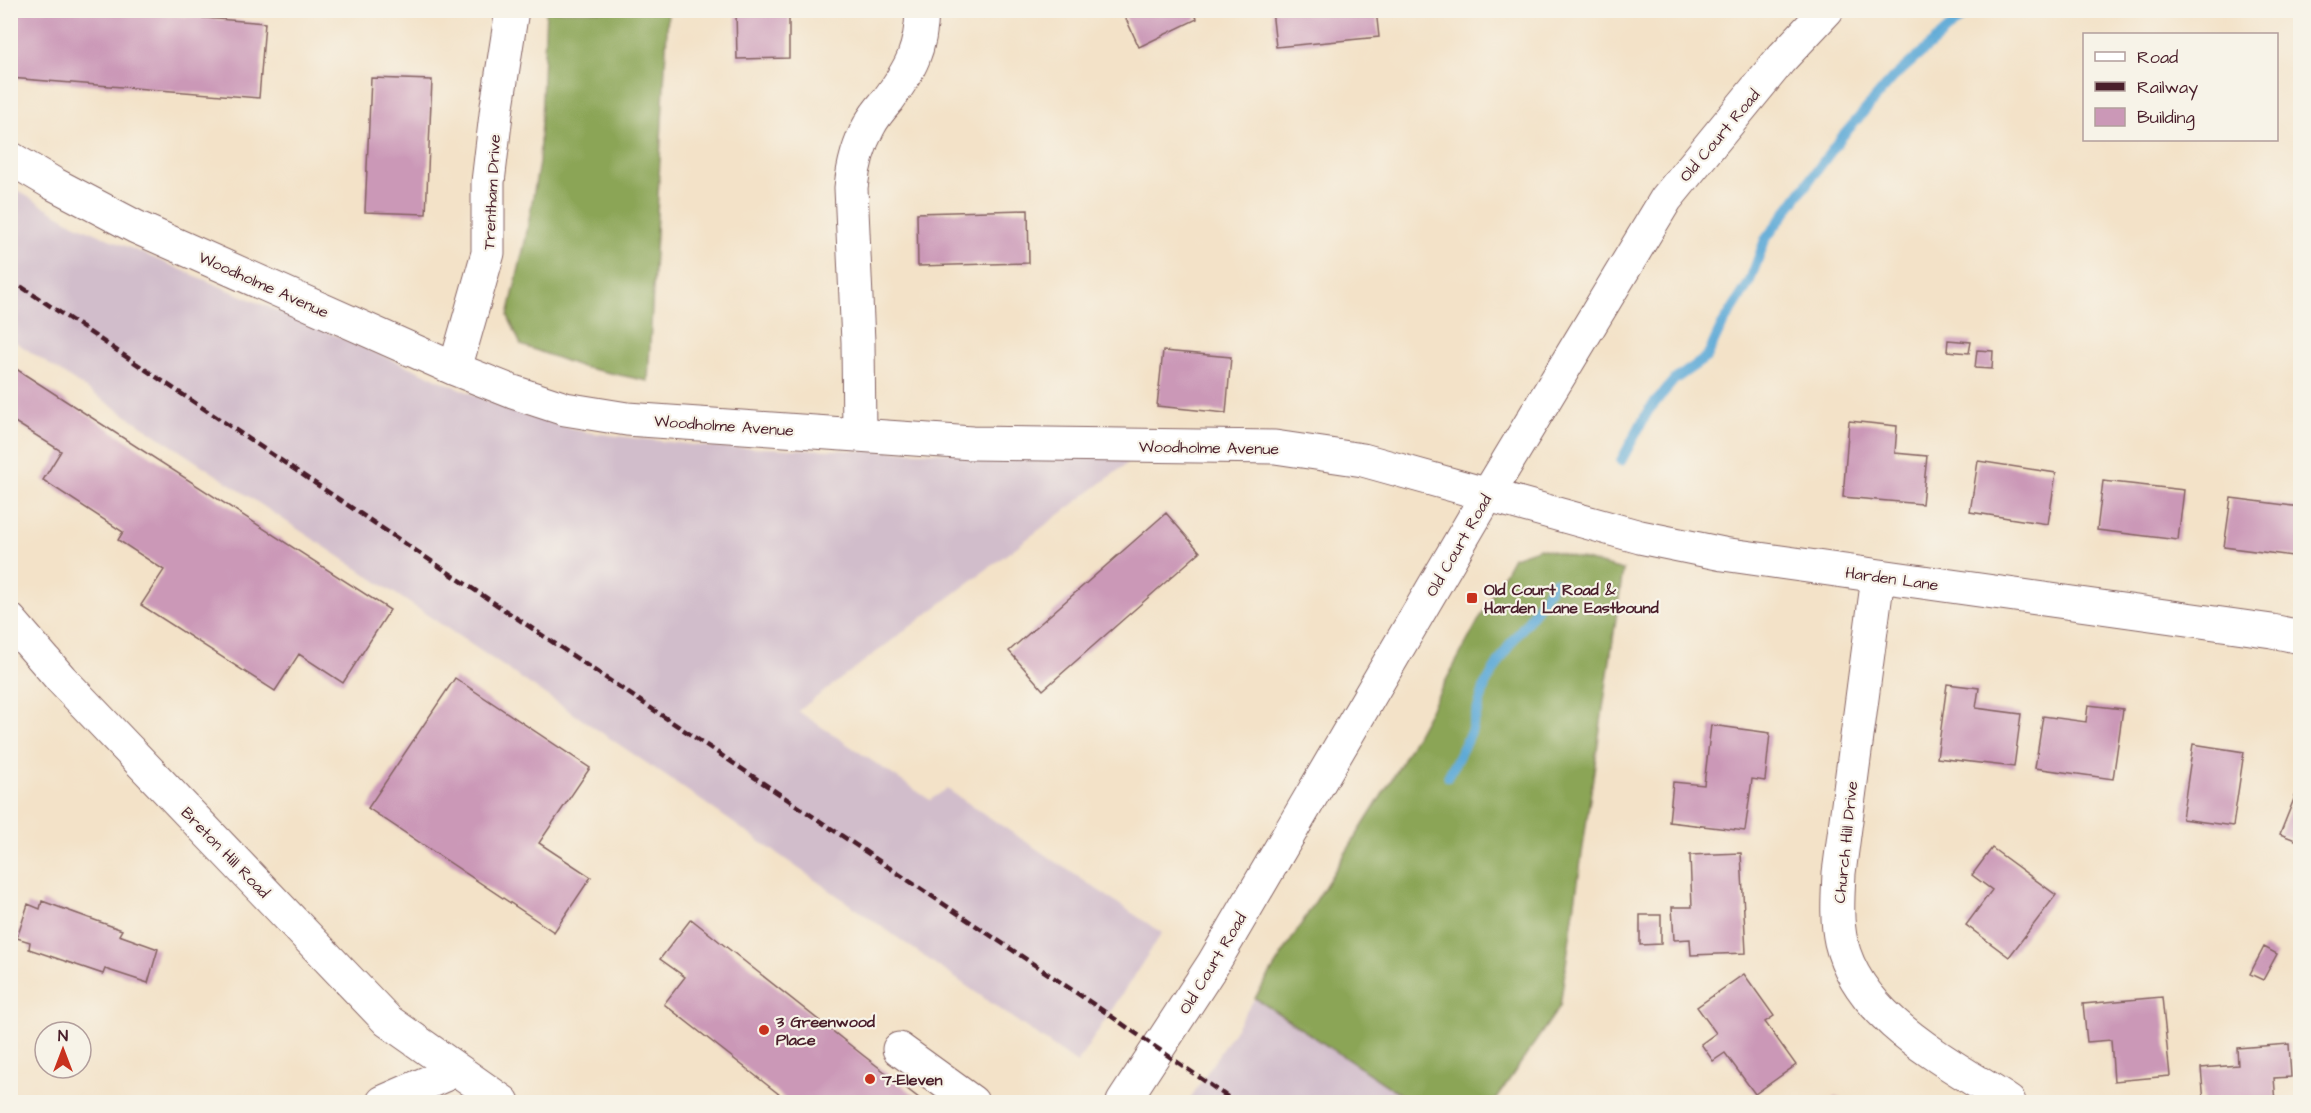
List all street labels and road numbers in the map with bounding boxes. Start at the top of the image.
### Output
street label: Old Court Road [1674,85,1765,187]
street label: Trentham Drive [478,134,506,250]
street label: Woodholme Avenue [195,246,332,324]
street label: Woodholme Avenue [653,410,795,442]
street label: Woodholme Avenue [1139,436,1280,460]
street label: Old Court Road [1421,490,1497,601]
street label: Harden Lane [1844,562,1940,596]
street label: Church Hill Drive [1829,780,1863,904]
street label: Breton Hill Road [176,802,275,903]
street label: Old Court Road [1174,909,1252,1018]

